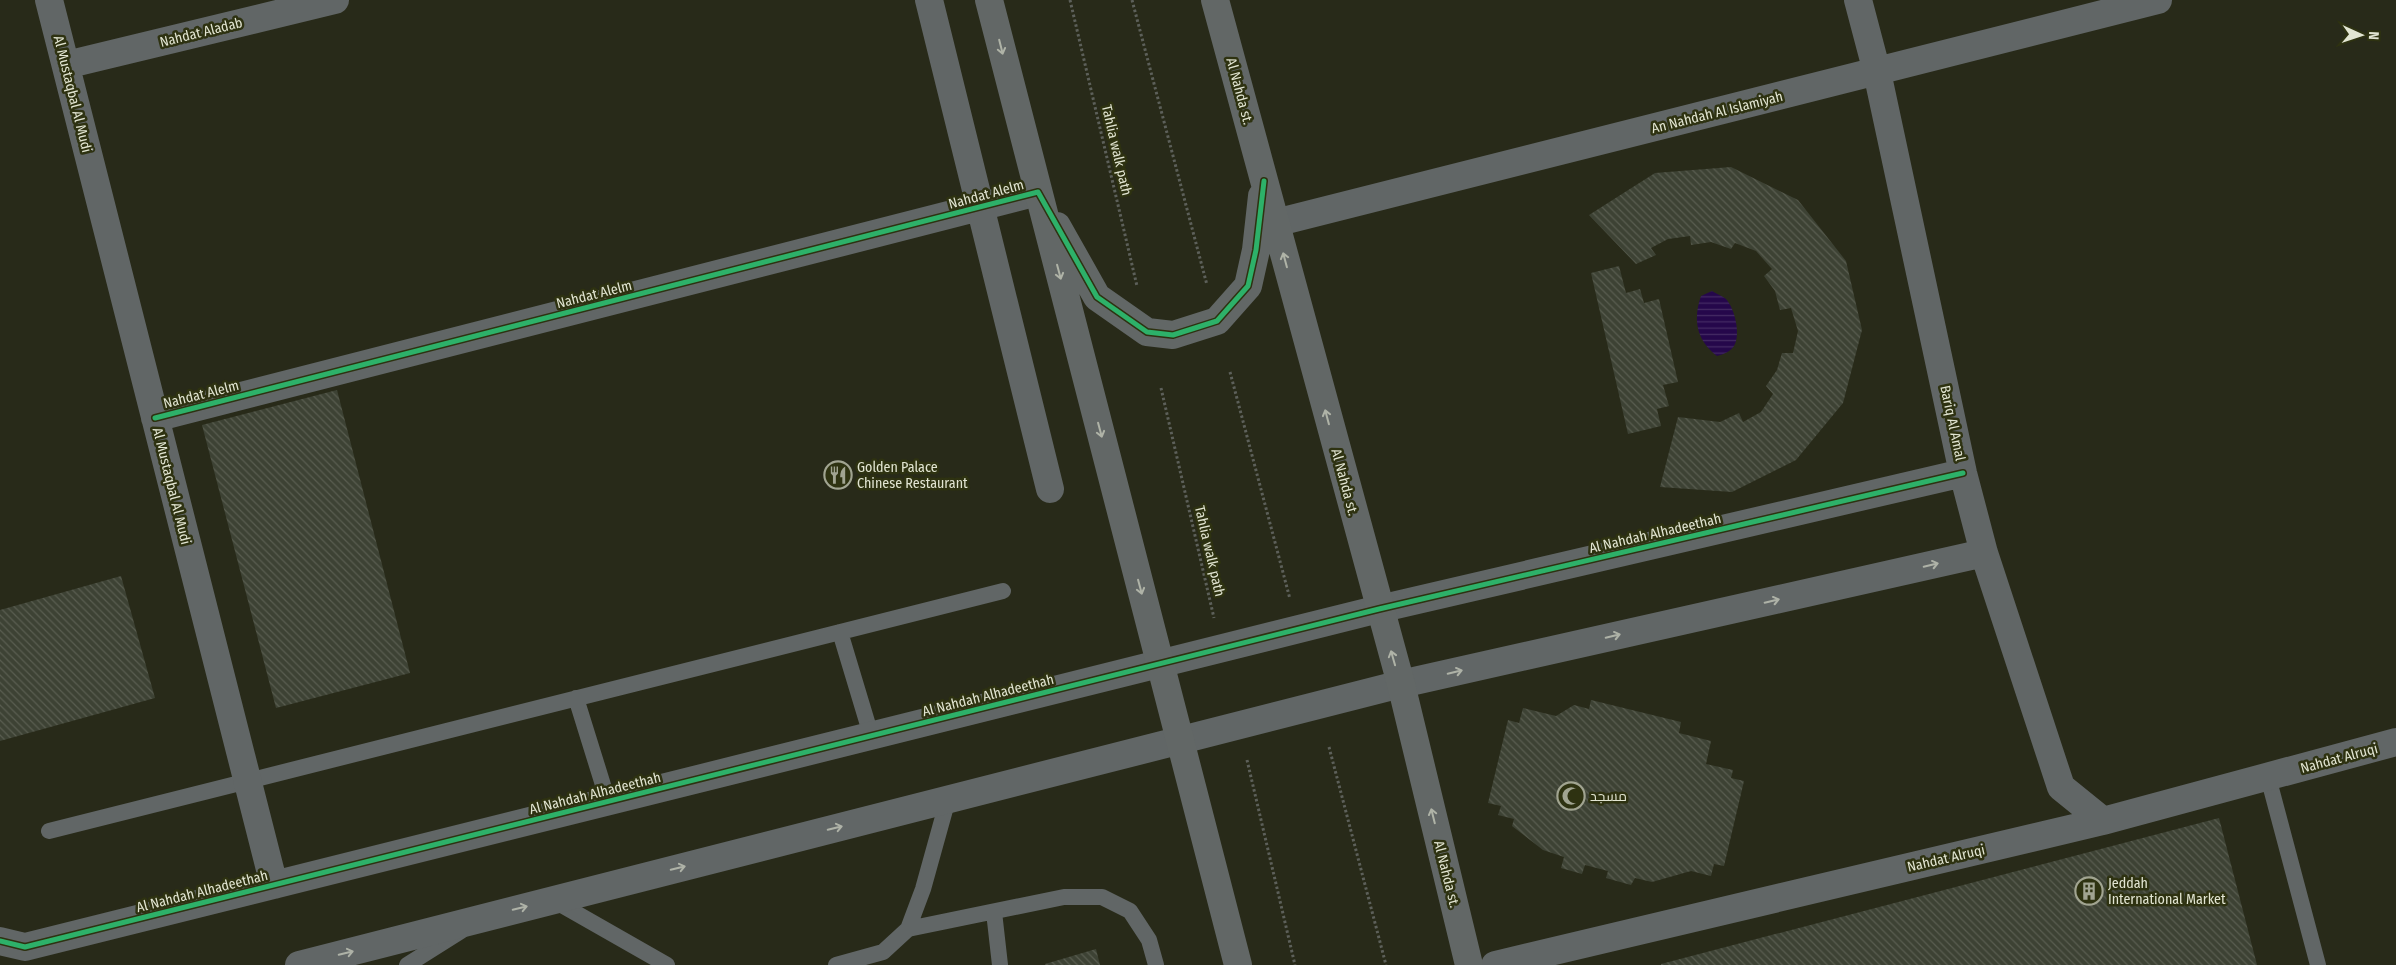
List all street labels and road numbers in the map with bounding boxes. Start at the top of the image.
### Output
street label: Nahdat Aladab [158,14,244,51]
street label: Al Mustaqbal Al Mudi [50,34,95,154]
street label: Al Nahda st. [1222,56,1257,126]
street label: An Nahdah Al Islamiyah [1650,88,1785,137]
street label: Tahlia walk path [1098,103,1135,197]
street label: Nahdat Alelm [947,176,1026,213]
street label: Nahdat Alelm [555,277,634,312]
street label: Nahdat Alelm [162,377,241,412]
street label: Bariq Al Amal [1936,384,1969,463]
street label: Al Mustaqbal Al Mudi [149,426,194,546]
street label: Al Nahda st. [1327,447,1362,517]
street label: Tahlia walk path [1191,504,1228,598]
street label: Al Nahdah Alhadeethah [1587,510,1723,557]
street label: Al Nahdah Alhadeethah [921,671,1056,720]
street label: Nahdat Alruqi [2299,740,2380,777]
street label: Al Nahdah Alhadeethah [528,769,663,818]
street label: Al Nahda st. [1430,839,1463,909]
street label: Nahdat Alruqi [1906,841,1987,876]
street label: Al Nahdah Alhadeethah [135,867,270,916]

